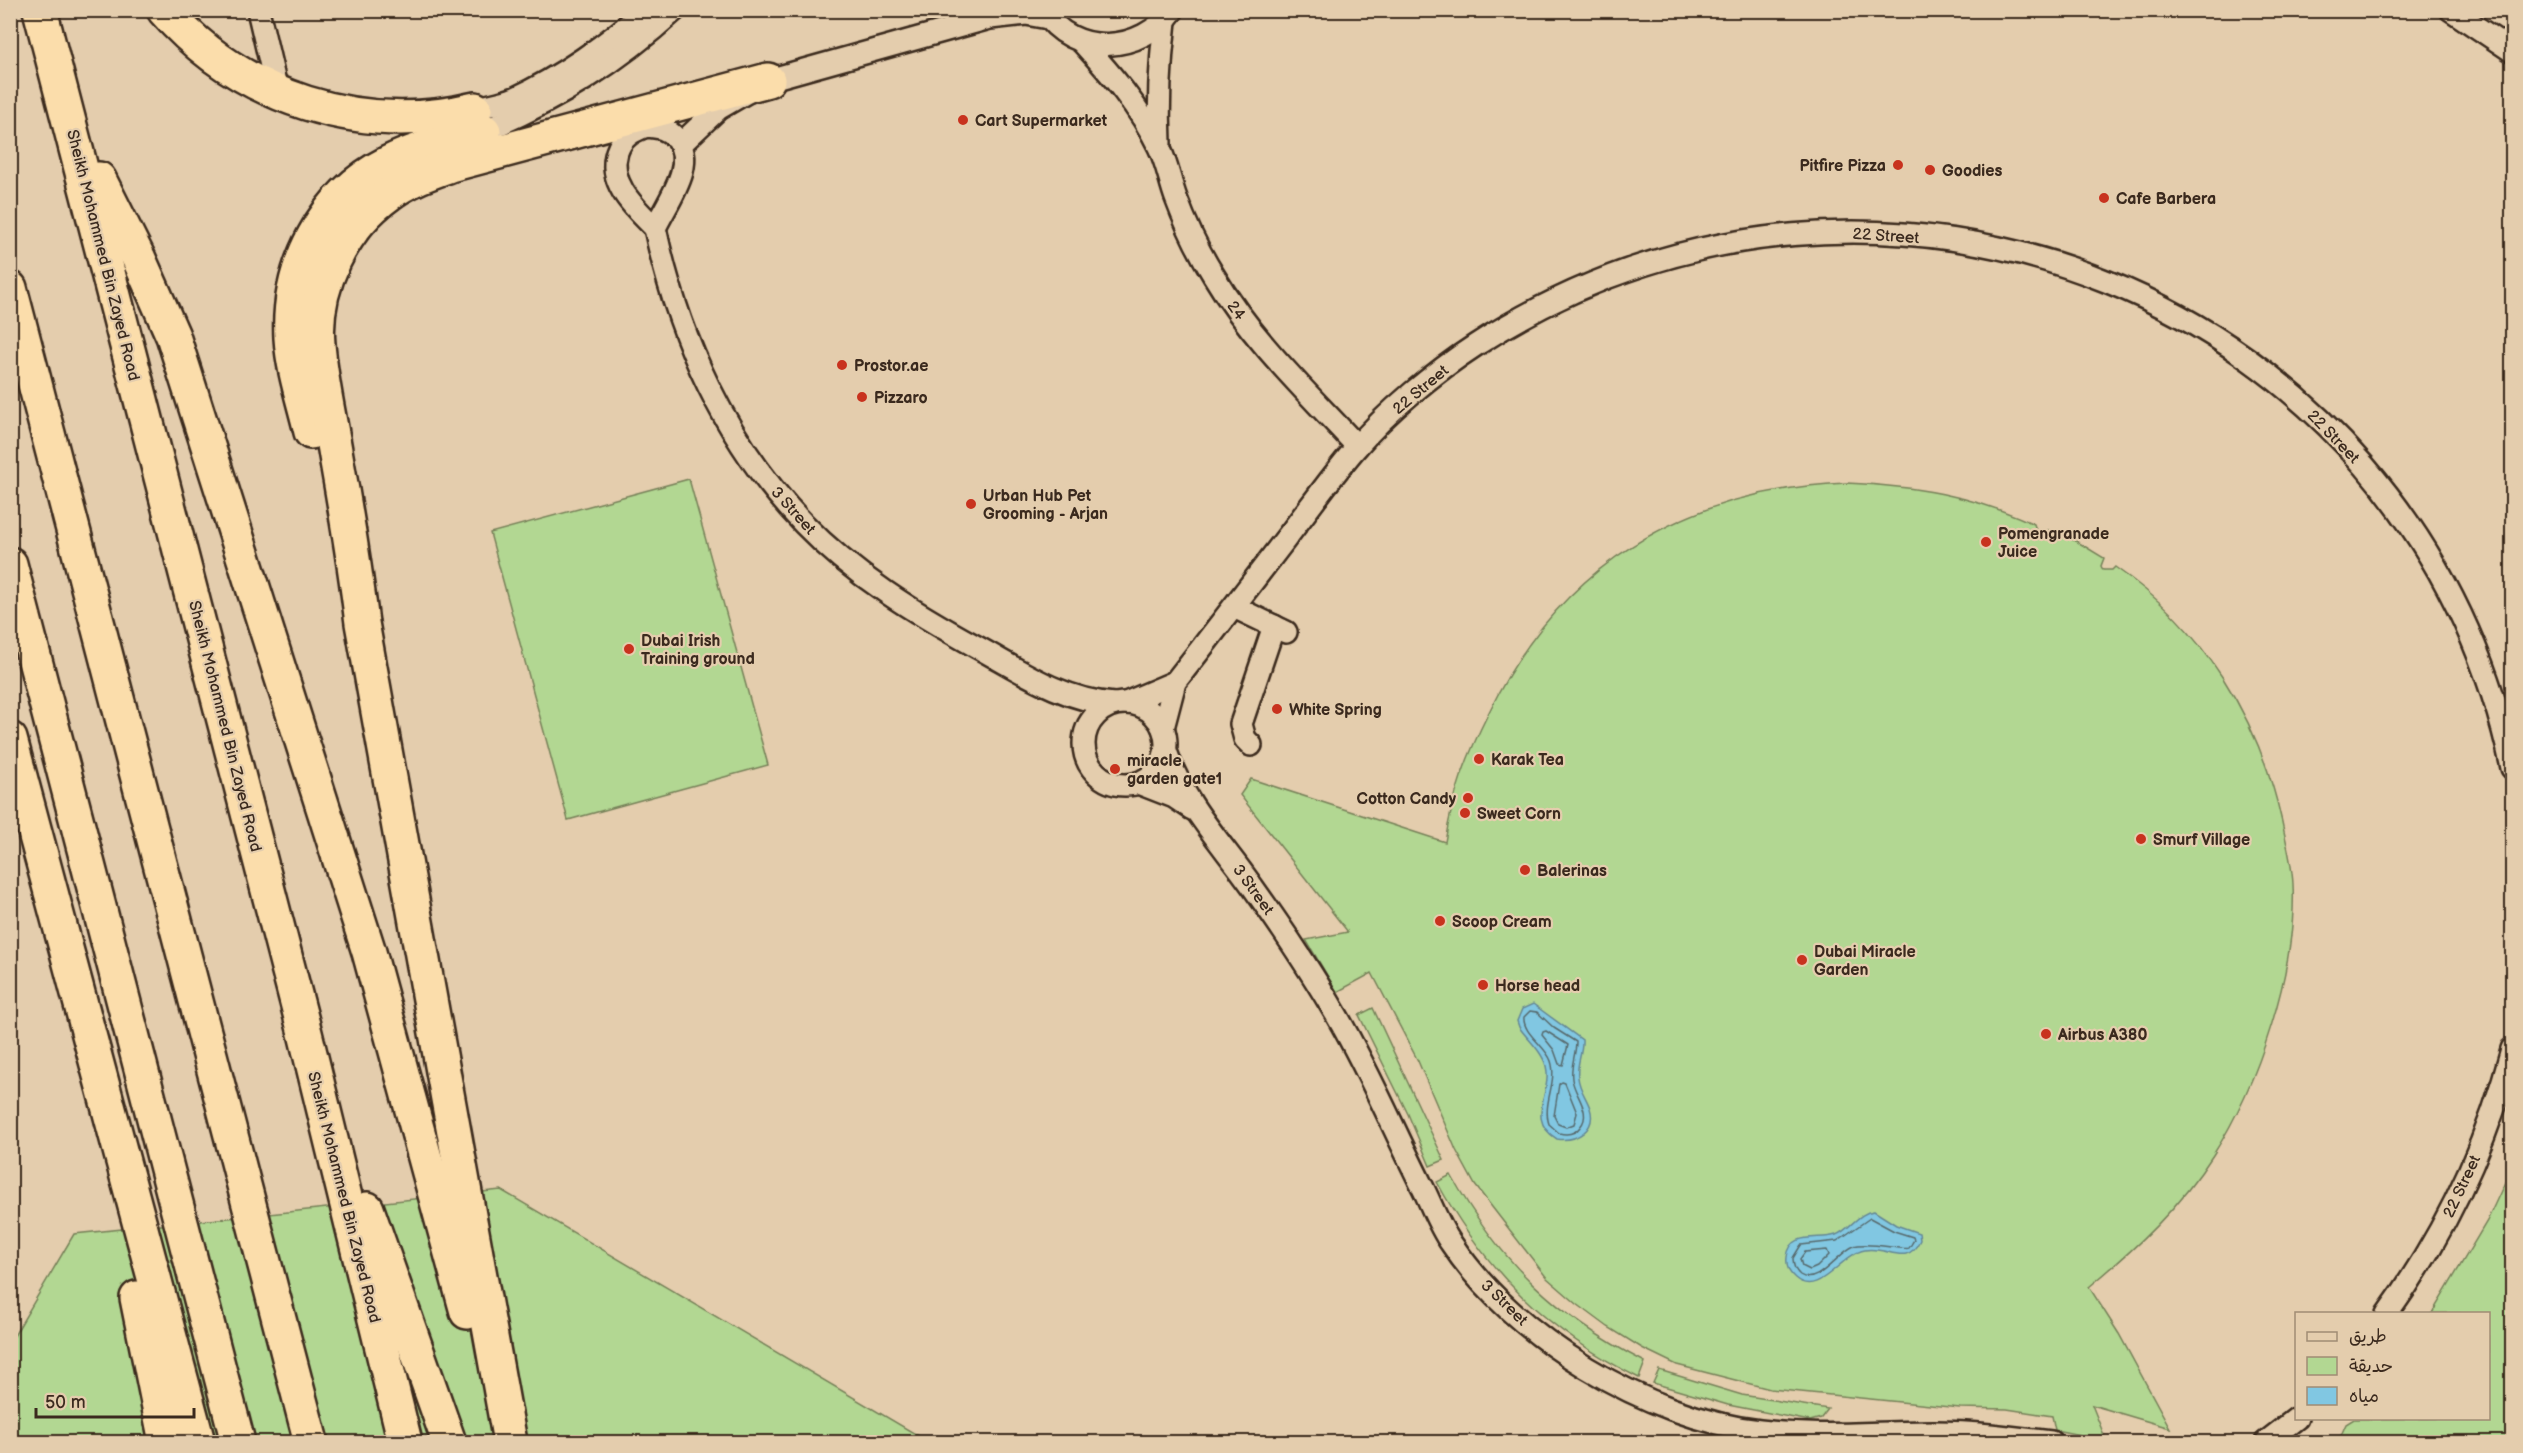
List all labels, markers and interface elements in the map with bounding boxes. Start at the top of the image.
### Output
place label: Cart Supermarket [975,112,1108,131]
marker: Cart Supermarket [956,113,970,127]
street label: Sheikh Mohammed Bin Zayed Road [62,128,143,383]
place label: Pitfire Pizza [1800,157,1886,176]
marker: Pitfire Pizza [1891,158,1905,172]
place label: Goodies [1942,162,2002,181]
marker: Goodies [1923,163,1937,177]
place label: Cafe Barbera [2116,190,2216,209]
marker: Cafe Barbera [2097,191,2111,205]
street label: 22 Street [1852,225,1920,248]
street label: 24 [1223,298,1249,324]
place label: Prostor.ae [854,357,928,376]
marker: Prostor.ae [835,358,849,372]
street label: 22 Street [1389,361,1453,419]
place label: Pizzaro [874,389,928,408]
marker: Pizzaro [855,390,869,404]
street label: 22 Street [2303,406,2363,468]
street label: 3 Street [766,483,819,539]
place label: Urban Hub Pet Grooming - Arjan [983,487,1108,524]
marker: Urban Hub Pet Grooming - Arjan [964,497,978,511]
place label: Pomengranade Juice [1998,525,2109,562]
marker: Pomengranade Juice [1979,535,1993,549]
street label: Sheikh Mohammed Bin Zayed Road [184,599,265,854]
place label: Dubai Irish Training ground [641,632,755,669]
marker: Dubai Irish Training ground [622,642,636,656]
place label: White Spring [1289,701,1382,720]
marker: White Spring [1270,702,1284,716]
place label: Karak Tea [1491,751,1564,770]
place label: miracle garden gate1 [1127,752,1222,789]
marker: Karak Tea [1472,752,1486,766]
marker: miracle garden gate1 [1108,762,1122,776]
place label: Cotton Candy [1357,790,1457,809]
marker: Cotton Candy [1461,791,1475,805]
place label: Sweet Corn [1477,805,1561,824]
marker: Sweet Corn [1458,806,1472,820]
place label: Smurf Village [2153,831,2250,850]
marker: Smurf Village [2134,832,2148,846]
street label: 3 Street [1228,861,1278,919]
place label: Balerinas [1537,862,1607,881]
marker: Balerinas [1518,863,1532,877]
place label: Scoop Cream [1452,913,1552,932]
marker: Scoop Cream [1433,914,1447,928]
place label: Dubai Miracle Garden [1814,943,1916,980]
marker: Dubai Miracle Garden [1795,953,1809,967]
place label: Horse head [1495,977,1580,996]
marker: Horse head [1476,978,1490,992]
place label: Airbus A380 [2057,1026,2147,1045]
marker: Airbus A380 [2039,1027,2053,1041]
street label: Sheikh Mohammed Bin Zayed Road [303,1070,384,1325]
street label: 22 Street [2440,1152,2485,1221]
street label: 3 Street [1477,1276,1531,1330]
legend [2295,1312,2490,1420]
text: طريق [2349,1326,2387,1347]
text: حديقة [2349,1356,2393,1377]
scale bar [36,1381,194,1419]
text: مياه [2349,1386,2379,1407]
text: 50 m [45,1392,86,1413]

